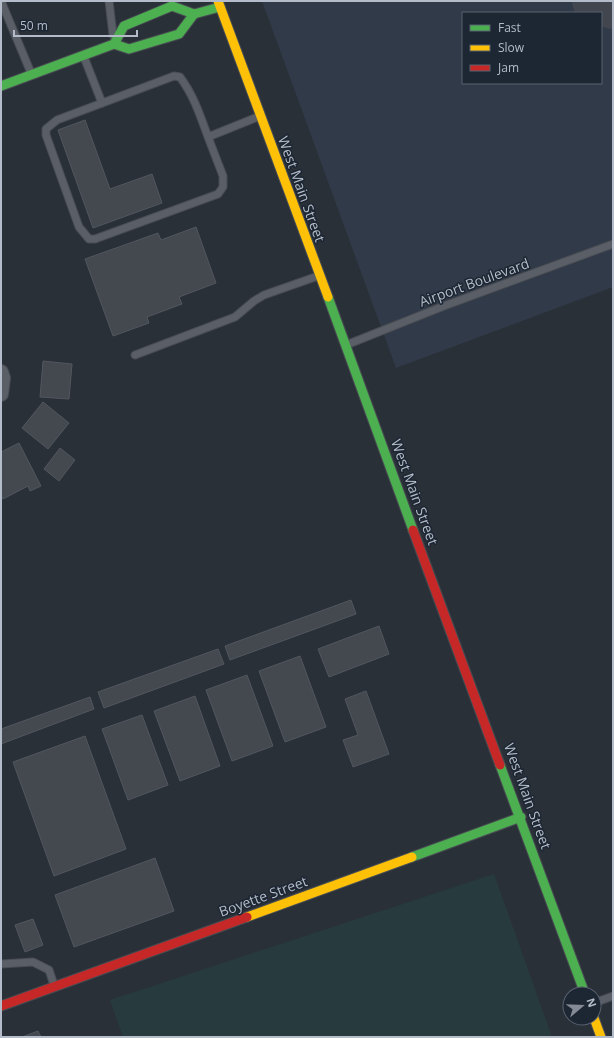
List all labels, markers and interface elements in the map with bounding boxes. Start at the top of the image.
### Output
scale bar [14,12,137,38]
legend [462,12,602,84]
text: 50 m [20,17,48,34]
text: Fast [498,19,521,36]
text: Slow [498,39,525,56]
text: Jam [497,59,519,76]
street label: West Main Street [274,133,330,245]
street label: Airport Boulevard [416,253,532,311]
street label: West Main Street [387,436,443,548]
street label: West Main Street [500,740,556,852]
street label: Boyette Street [216,871,310,921]
north arrow [562,986,602,1026]
text: N [583,996,600,1009]

